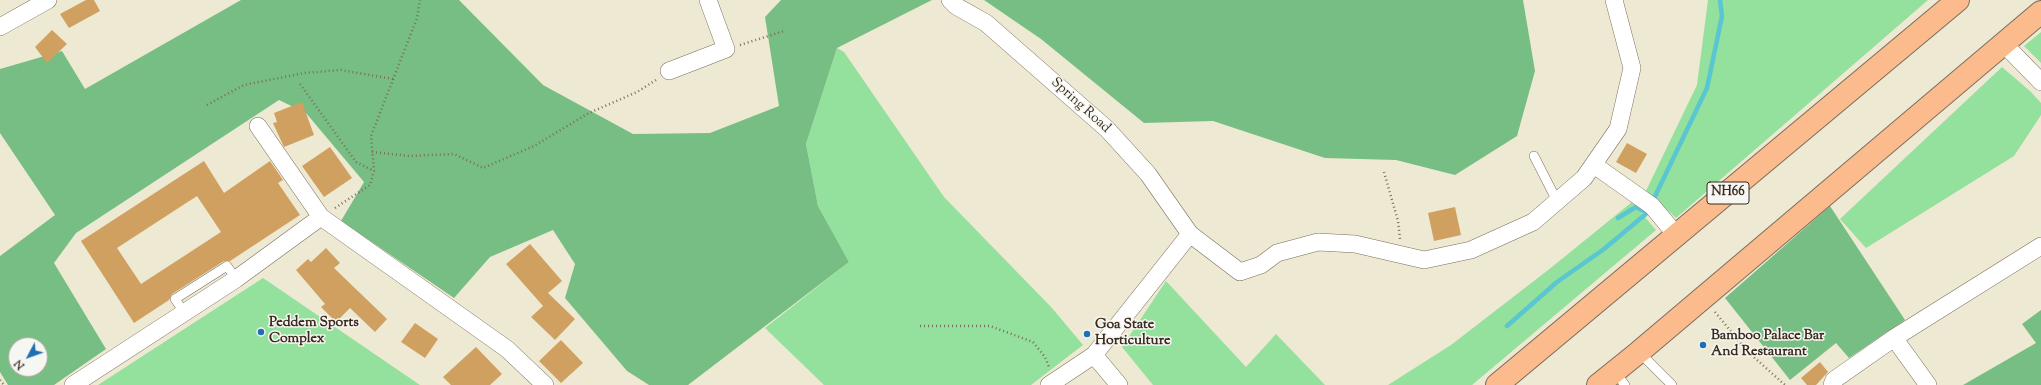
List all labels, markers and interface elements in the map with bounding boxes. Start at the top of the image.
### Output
street label: Spring Road [1047,75,1113,137]
road number: NH66 [1707,182,1749,204]
place label: Peddem Sports Complex [269,316,359,348]
place label: Goa State Horticulture [1095,318,1170,350]
marker: Peddem Sports Complex [256,327,266,337]
marker: Goa State Horticulture [1082,329,1092,339]
place label: Bamboo Palace Bar And Restaurant [1711,329,1824,362]
north arrow [8,337,48,377]
marker: Bamboo Palace Bar And Restaurant [1698,340,1708,350]
text: N [11,356,29,373]

